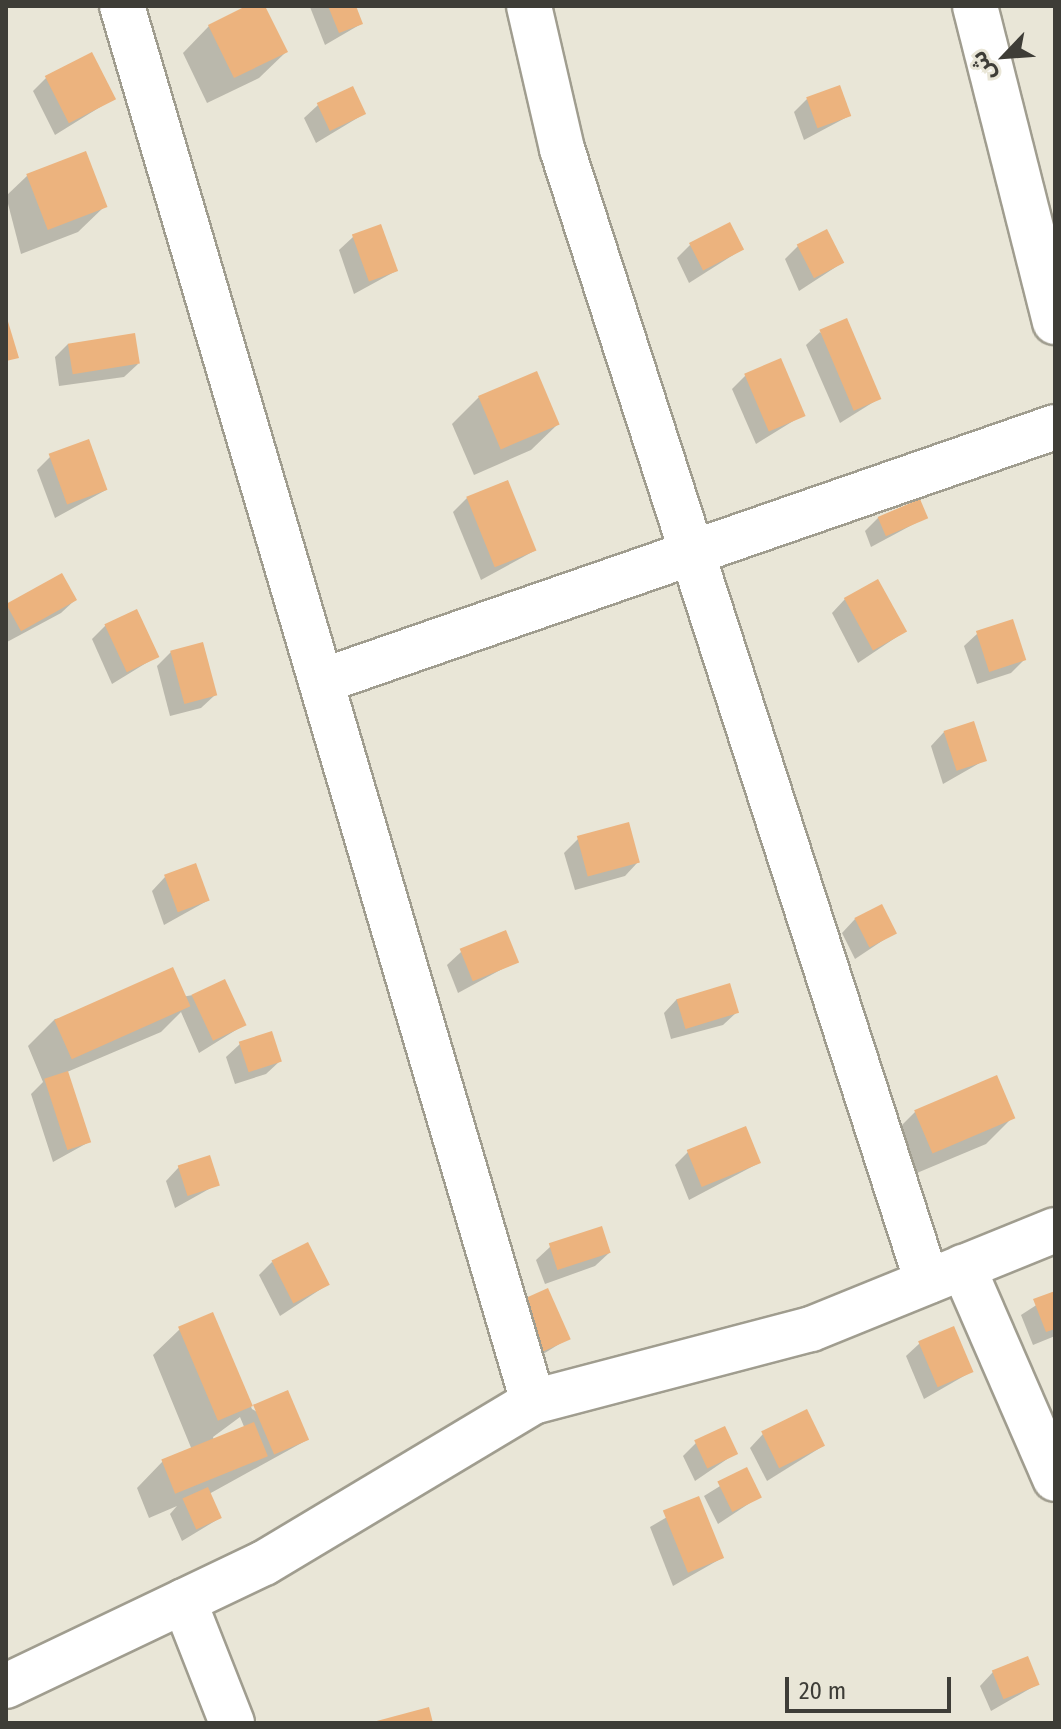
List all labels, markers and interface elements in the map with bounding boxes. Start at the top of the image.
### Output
north arrow [965,16,1045,96]
text: ش [964,47,1001,86]
scale bar [789,1661,955,1711]
text: 20 m [799,1677,846,1705]

